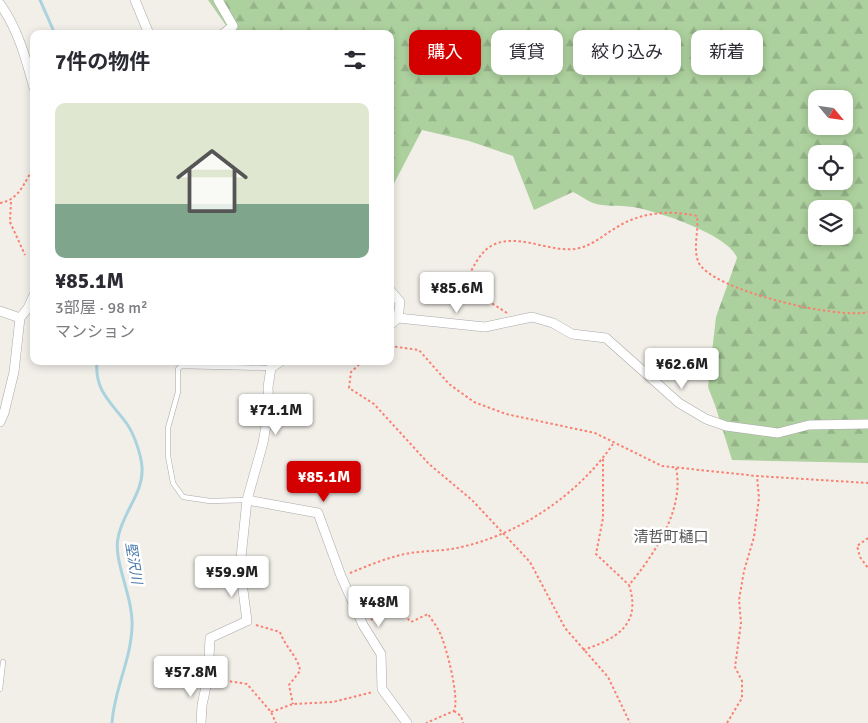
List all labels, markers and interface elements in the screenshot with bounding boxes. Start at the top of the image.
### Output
chip: 購入 [409,30,481,75]
chip: 賃貸 [491,30,563,75]
chip: 絞り込み [573,30,681,75]
chip: 新着 [691,30,763,75]
icon: filters [341,46,369,74]
text: 7件の物件 [55,49,150,75]
north arrow [808,90,852,135]
map controls [808,90,853,245]
icon: home [167,136,257,226]
button: locate [808,145,853,190]
button: layers [808,200,853,245]
text: ¥85.1M [55,268,124,294]
pin: ¥85.6M [416,272,498,314]
text: ¥85.6M [431,278,483,298]
text: 3部屋 · 98 m² [55,298,148,318]
text: マンション [55,322,135,342]
pin: ¥62.6M [641,348,723,390]
text: ¥62.6M [656,354,708,374]
pin: ¥71.1M [235,394,317,436]
text: ¥71.1M [250,400,302,420]
pin: ¥85.1M [283,460,365,503]
text: ¥85.1M [298,467,350,487]
district label: 清哲町樋口 [633,528,709,546]
water label: 堅沢川 [122,541,145,587]
pin: ¥59.9M [191,556,273,598]
text: ¥59.9M [206,562,258,582]
pin: ¥48M [349,586,409,628]
text: ¥48M [359,592,399,612]
pin: ¥57.8M [150,656,232,698]
text: ¥57.8M [165,662,217,682]

